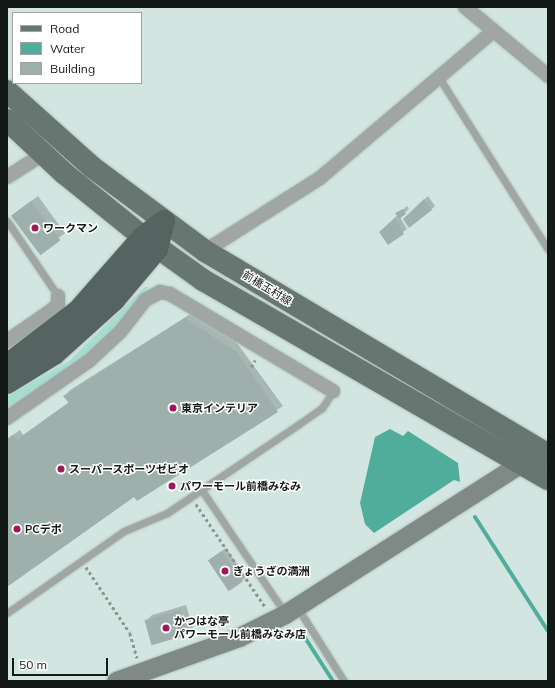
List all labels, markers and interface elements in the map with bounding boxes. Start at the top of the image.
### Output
legend [12,12,142,84]
text: Road [50,21,79,36]
text: Water [50,41,85,56]
text: Building [50,61,95,76]
place label: ワークマン [43,221,98,235]
marker: ワークマン [30,223,40,233]
street label: 前橋玉村線 [240,268,294,308]
place label: 東京インテリア [181,401,258,415]
marker: 東京インテリア [168,403,178,413]
place label: スーパースポーツゼビオ [69,462,190,476]
marker: スーパースポーツゼビオ [56,464,66,474]
place label: パワーモール前橋みなみ [180,479,301,493]
marker: パワーモール前橋みなみ [167,481,177,491]
place label: PCデポ [25,522,62,536]
marker: PCデポ [12,524,22,534]
place label: ぎょうざの満洲 [233,564,310,578]
marker: ぎょうざの満洲 [220,566,230,576]
place label: かつはな亭 パワーモール前橋みなみ店 [174,615,306,641]
marker: かつはな亭 パワーモール前橋みなみ店 [161,623,171,633]
scale bar [14,650,110,676]
text: 50 m [19,657,47,672]

